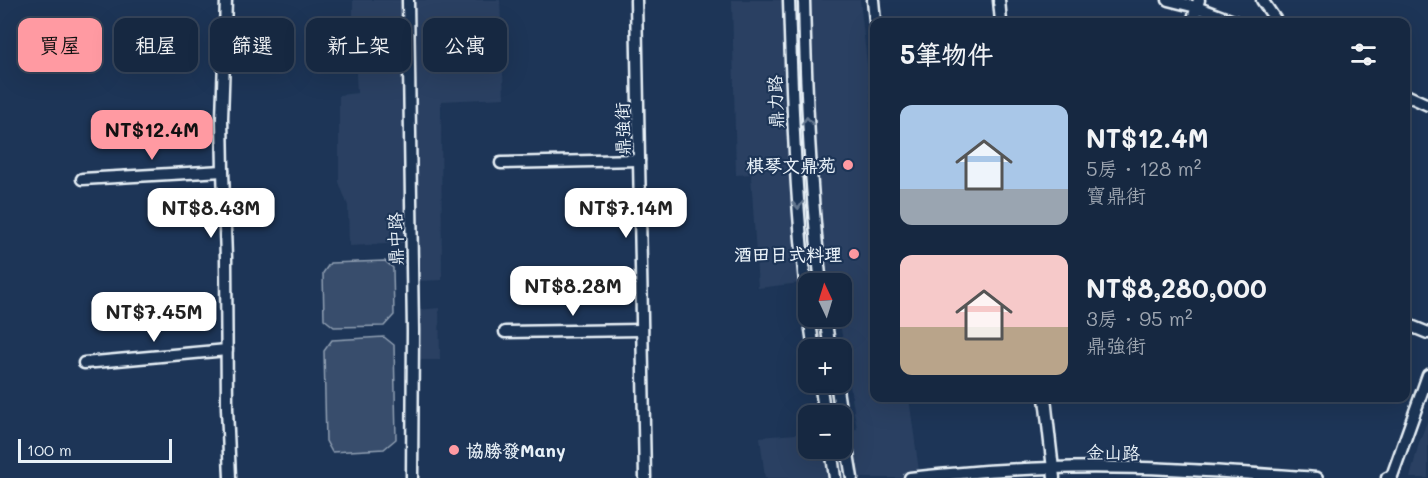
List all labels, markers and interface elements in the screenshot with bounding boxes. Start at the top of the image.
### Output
chip: 買屋 [18,18,102,72]
chip: 租屋 [114,18,198,72]
chip: 篩選 [210,18,294,72]
chip: 新上架 [306,18,411,72]
chip: 公寓 [423,18,507,72]
text: 5筆物件 [900,37,993,71]
icon: filters [1347,38,1380,71]
street label: 鼎力路 [762,75,788,129]
street label: 鼎強街 [610,102,634,156]
pin: NT$12.4M [90,110,214,161]
text: NT$12.4M [105,116,199,142]
one-way arrow [801,116,814,125]
text: NT$12.4M [1086,121,1209,155]
icon: home [948,129,1020,201]
place label: 棋琴文鼎苑 [746,153,836,177]
text: 5房 · 128 m² [1086,155,1201,181]
marker: 棋琴文鼎苑 [841,158,855,172]
text: 寶鼎街 [1086,182,1146,208]
pin: NT$8.43M [149,188,273,239]
pin: NT$7.14M [564,188,688,239]
text: NT$8.43M [162,194,260,220]
text: NT$7.14M [579,194,673,220]
one-way arrow [791,201,804,210]
street label: 鼎中路 [383,212,407,266]
place label: 酒田日式料理 [734,242,842,266]
marker: 酒田日式料理 [847,247,861,261]
pin: NT$8.28M [511,266,635,317]
text: NT$8,280,000 [1086,271,1267,305]
text: NT$8.28M [524,272,622,298]
north arrow [798,273,852,327]
map controls [798,273,852,459]
icon: home [948,279,1020,351]
pin: NT$7.45M [92,292,216,343]
text: NT$7.45M [105,298,203,324]
text: 3房 · 95 m² [1086,305,1193,331]
text: 鼎強街 [1086,332,1146,358]
button: + [798,339,852,393]
button: − [798,405,852,459]
scale bar [18,436,172,464]
place label: 協勝發Many [466,438,566,462]
text: 100 m [27,439,72,460]
street label: 金山路 [1086,440,1140,464]
marker: 協勝發Many [447,443,461,457]

